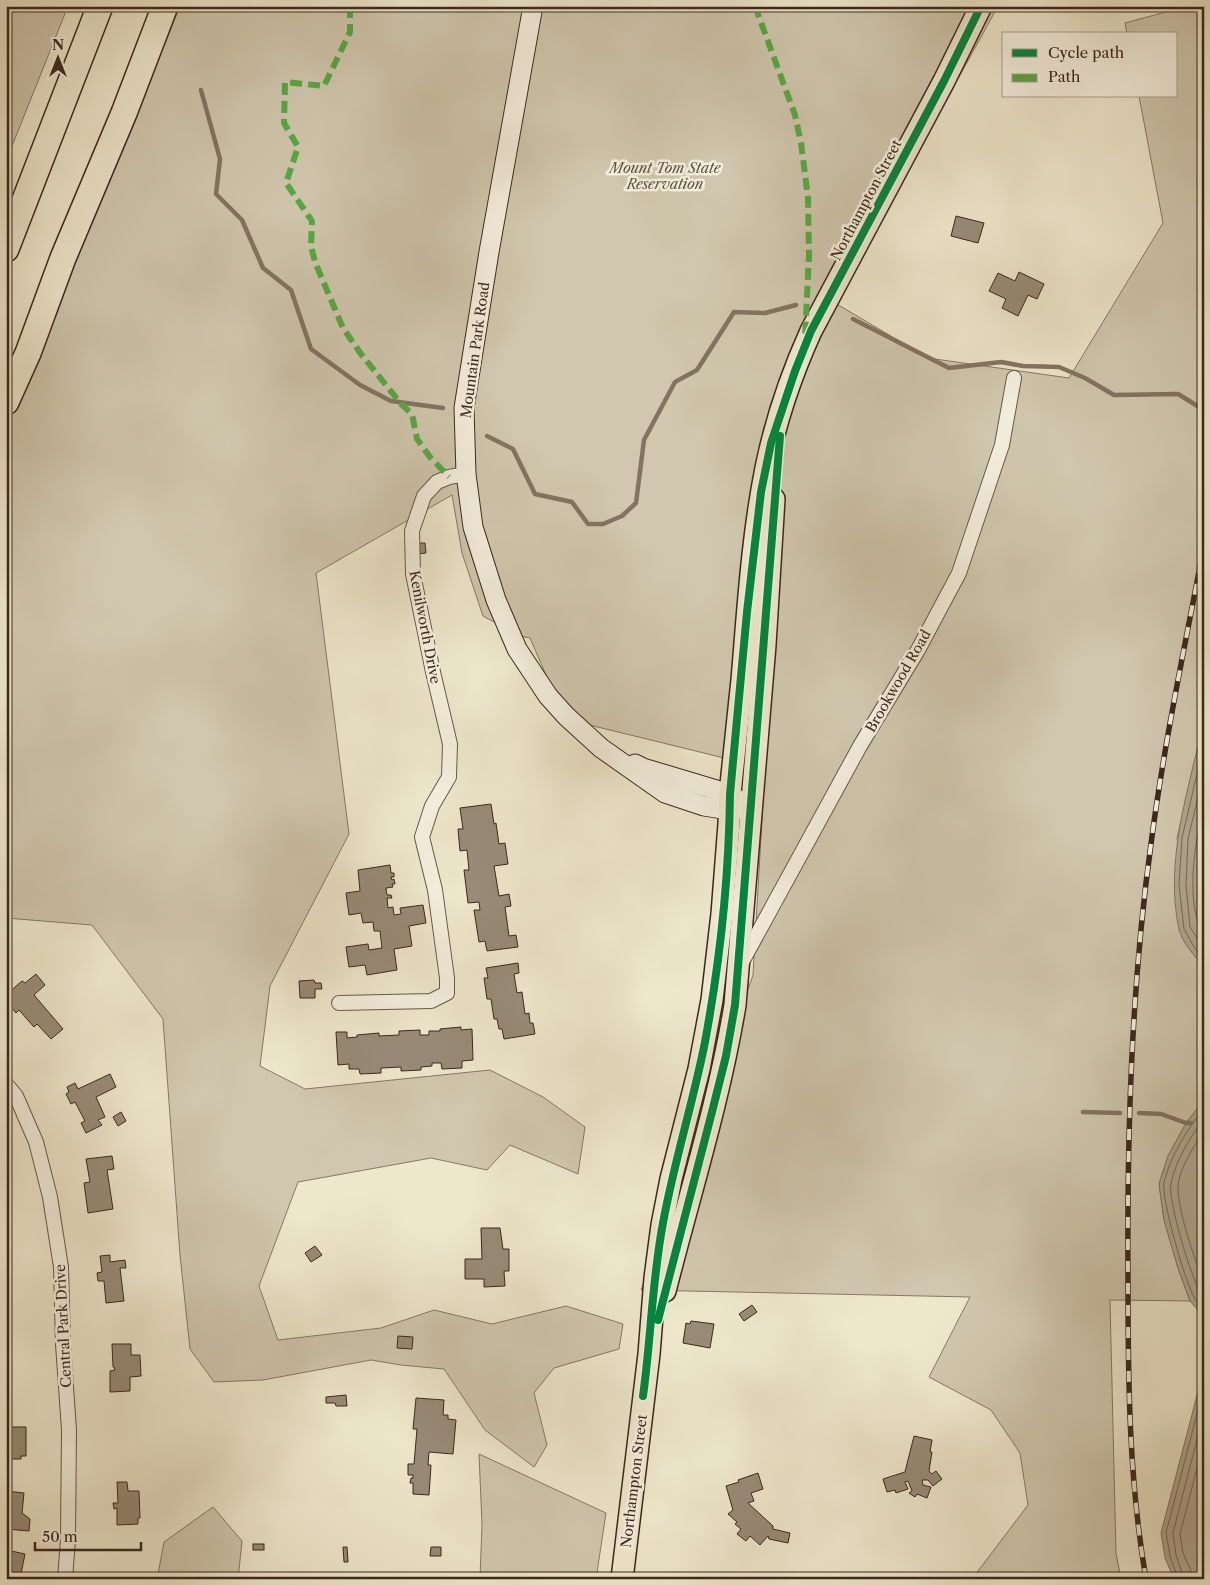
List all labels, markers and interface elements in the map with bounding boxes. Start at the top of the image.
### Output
north arrow [32,32,82,82]
legend [1002,32,1178,98]
text: N [52,36,64,54]
text: Cycle path [1048,43,1125,62]
text: Path [1048,67,1081,86]
street label: Northampton Street [827,137,905,263]
park label: Mount Tom State Reservation [607,159,722,193]
street label: Mountain Park Road [457,280,494,419]
street label: Kenilworth Drive [405,569,445,685]
street label: Brookwood Road [861,626,935,736]
street label: Central Park Drive [51,1264,75,1388]
street label: Northampton Street [617,1413,651,1549]
scale bar [35,1520,141,1552]
text: 50 m [42,1527,78,1546]

